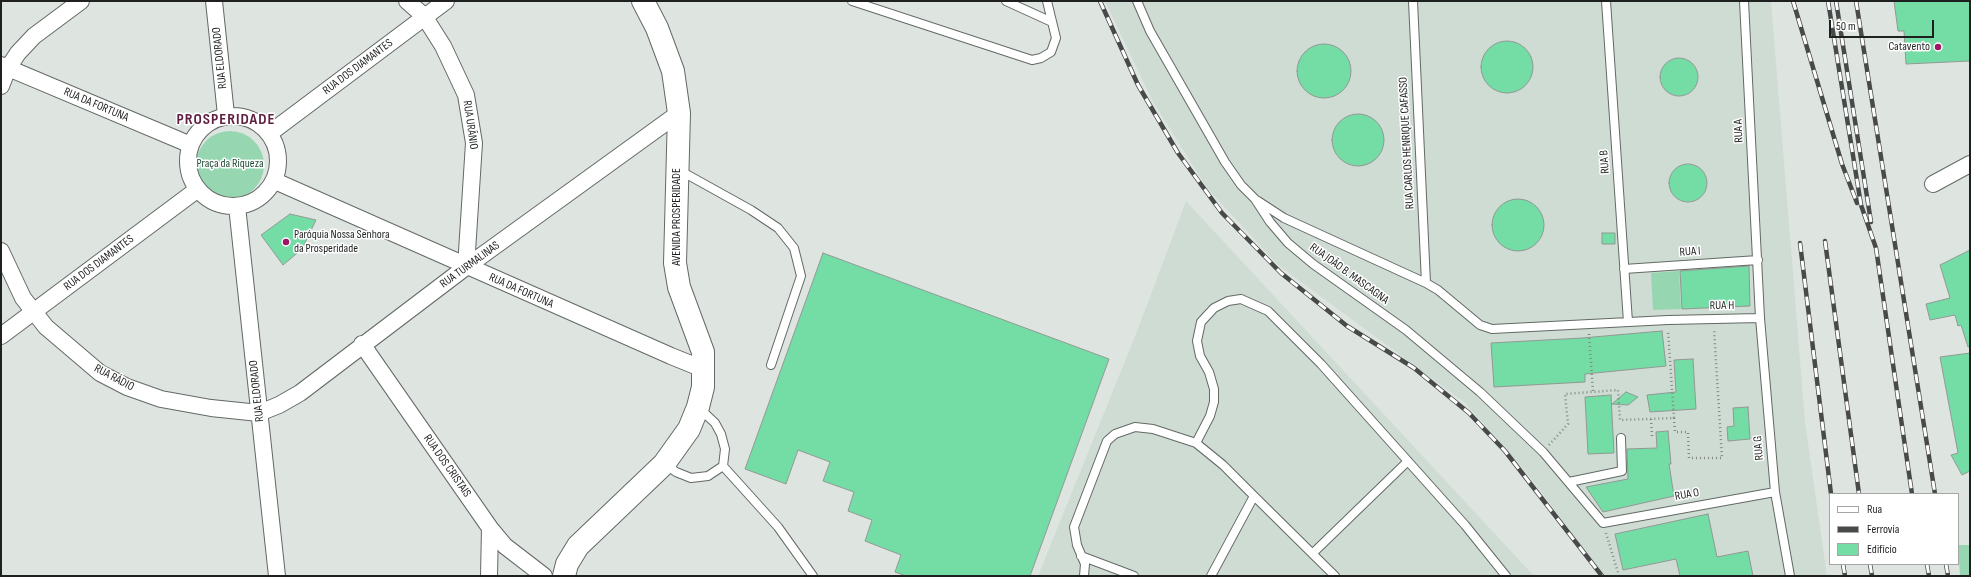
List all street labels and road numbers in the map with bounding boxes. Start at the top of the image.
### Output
street label: RUA ELDORADO [210,26,230,90]
street label: RUA DOS DIAMANTES [320,36,396,98]
street label: RUA CARLOS HENRIQUE CAFASSO [1396,77,1418,209]
street label: RUA DA FORTUNA [61,85,131,125]
street label: RUA URÂNIO [459,100,481,150]
street label: RUA A [1731,119,1747,143]
street label: RUA B [1597,150,1613,174]
street label: AVENIDA PROSPERIDADE [670,168,684,266]
street label: RUA DOS DIAMANTES [61,232,137,294]
street label: RUA TURMALINAS [437,239,503,291]
street label: RUA JOÃO B. MASCAGNA [1307,240,1391,308]
street label: RUA I [1679,244,1701,260]
street label: RUA DA FORTUNA [487,270,555,312]
street label: RUA H [1710,299,1734,313]
street label: RUA ELDORADO [247,359,267,423]
street label: RUA RÁDIO [92,362,136,394]
street label: RUA DOS CRISTAIS [420,432,474,500]
street label: RUA G [1751,435,1767,461]
street label: RUA O [1674,486,1700,504]

